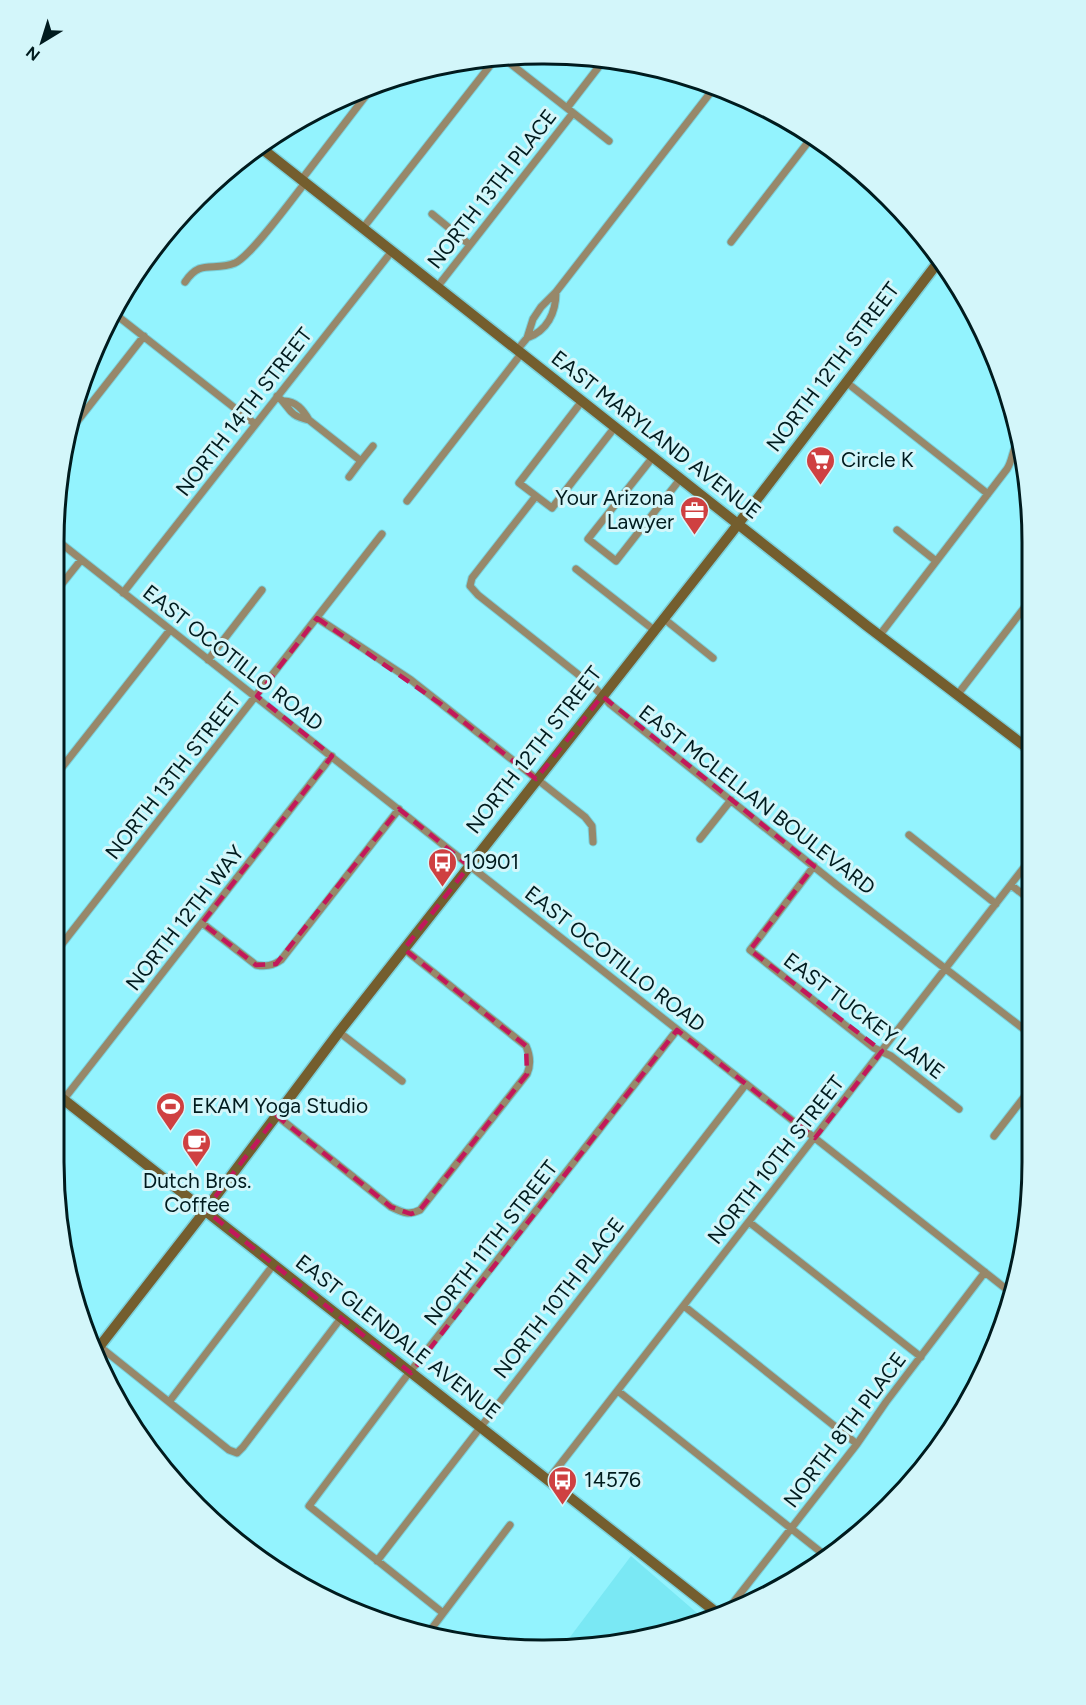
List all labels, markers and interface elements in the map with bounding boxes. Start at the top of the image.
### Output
north arrow [12,12,72,72]
text: N [22,42,44,65]
street label: NORTH 13TH PLACE [422,104,562,273]
street label: NORTH 12TH STREET [761,277,905,456]
street label: NORTH 14TH STREET [170,322,317,501]
street label: EAST MARYLAND AVENUE [547,345,766,524]
supermarket icon: Circle K [804,444,836,486]
place label: Circle K [841,447,914,472]
place label: Your Arizona Lawyer [555,485,674,534]
office icon: Your Arizona Lawyer [679,494,711,536]
street label: EAST OCOTILLO ROAD [138,579,329,736]
street label: NORTH 12TH STREET [461,661,607,838]
street label: NORTH 13TH STREET [100,687,246,864]
street label: EAST MCLELLAN BOULEVARD [634,700,880,900]
street label: NORTH 12TH WAY [120,840,249,995]
bus stop icon: 10901 [426,846,458,888]
place label: 10901 [463,849,519,874]
street label: EAST OCOTILLO ROAD [520,880,711,1037]
street label: EAST TUCKEY LANE [779,947,950,1084]
street label: NORTH 10TH STREET [702,1070,849,1249]
sports icon: EKAM Yoga Studio [155,1090,187,1132]
place label: EKAM Yoga Studio [192,1093,368,1118]
cafe icon: Dutch Bros. Coffee [181,1126,213,1168]
street label: NORTH 11TH STREET [419,1155,563,1330]
place label: Dutch Bros. Coffee [143,1168,251,1217]
street label: NORTH 10TH PLACE [488,1212,629,1383]
street label: EAST GLENDALE AVENUE [291,1249,506,1424]
street label: NORTH 8TH PLACE [778,1347,911,1512]
bus stop icon: 14576 [547,1464,579,1506]
place label: 14576 [584,1467,641,1492]

